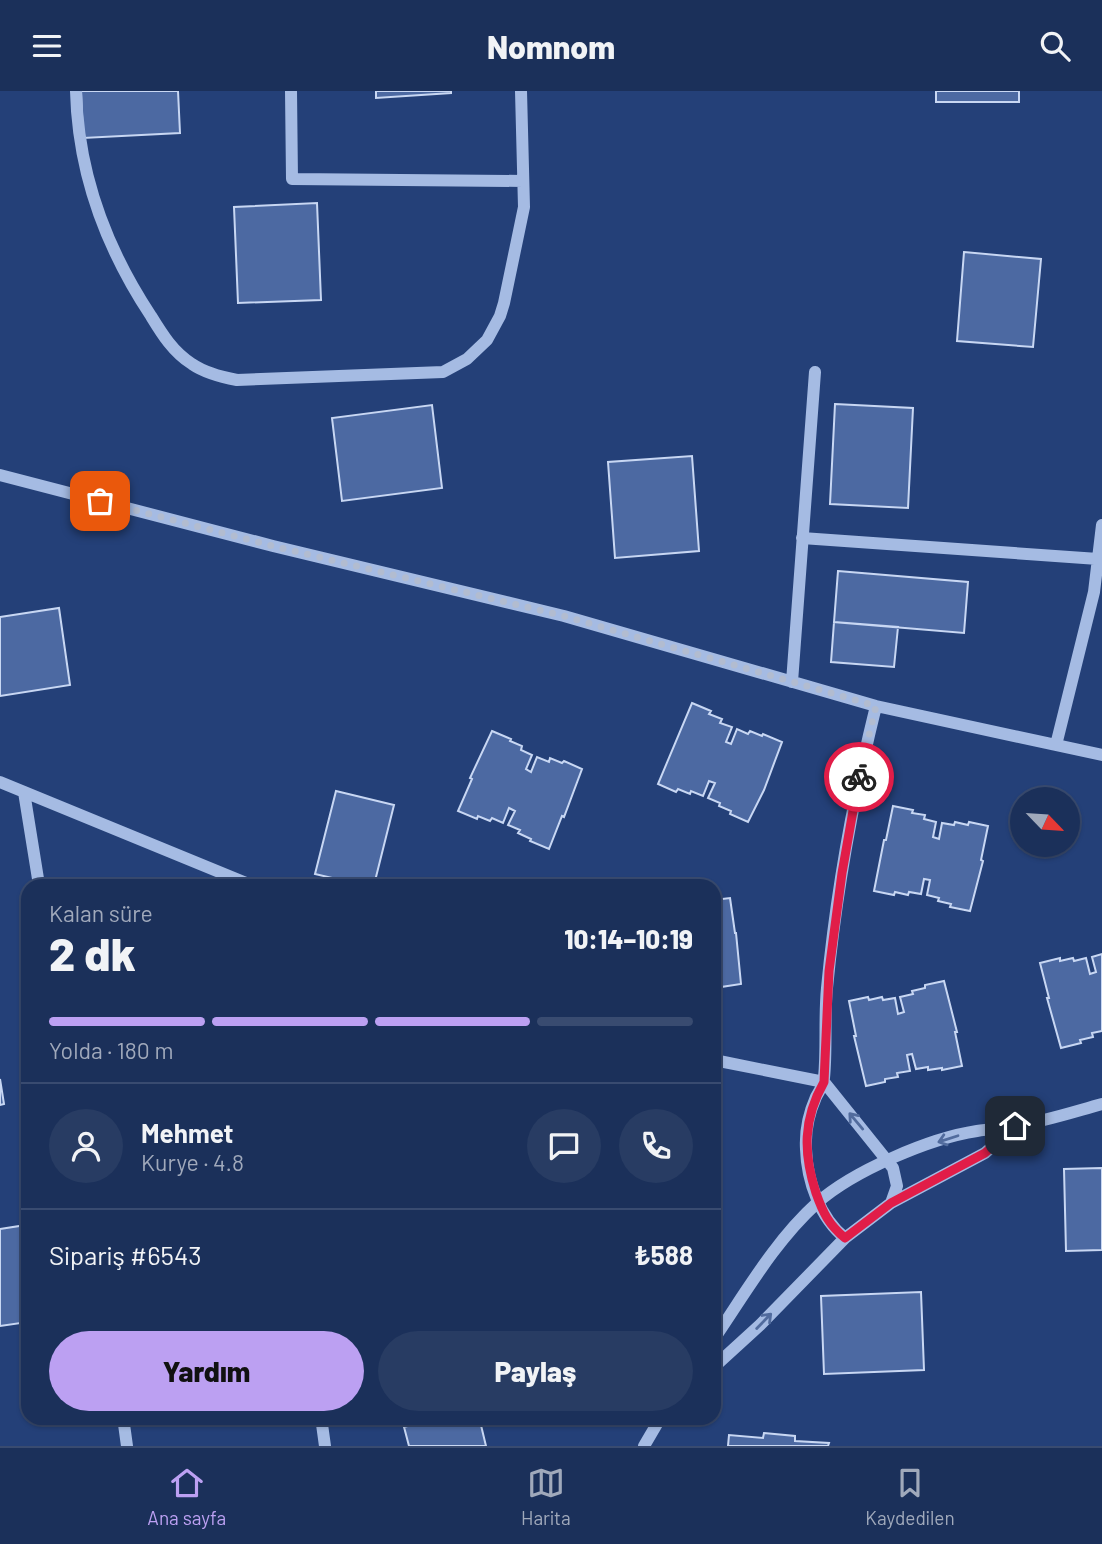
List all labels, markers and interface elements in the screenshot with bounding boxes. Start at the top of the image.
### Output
icon: menu [28,27,66,65]
text: Nomnom [487,27,615,65]
icon: search [1036,27,1074,65]
pin [70,471,130,531]
icon: bag [81,482,119,520]
courier [824,742,894,812]
icon: bike [840,758,878,796]
north arrow [1010,787,1080,857]
map controls [1010,787,1080,857]
text: Kalan süre [49,899,153,927]
text: 10:14–10:19 [564,923,693,954]
text: 2 dk [49,925,136,980]
text: Yolda · 180 m [49,1036,173,1064]
pin [985,1096,1045,1156]
icon: home [996,1107,1034,1145]
button: person [49,1109,123,1183]
button: chat [527,1109,601,1183]
button: phone [619,1109,693,1183]
one-way arrow [848,1112,864,1130]
text: Mehmet [141,1117,233,1148]
one-way arrow [938,1133,960,1146]
text: Kurye · 4.8 [141,1148,244,1176]
text: Sipariş #6543 [49,1239,202,1270]
text: ₺588 [634,1239,693,1270]
one-way arrow [755,1312,772,1329]
button: Yardım [49,1331,364,1411]
button: Paylaş [378,1331,693,1411]
tab: Ana sayfa [147,1464,226,1529]
tab: Harita [521,1464,571,1529]
tab: Kaydedilen [865,1464,955,1529]

